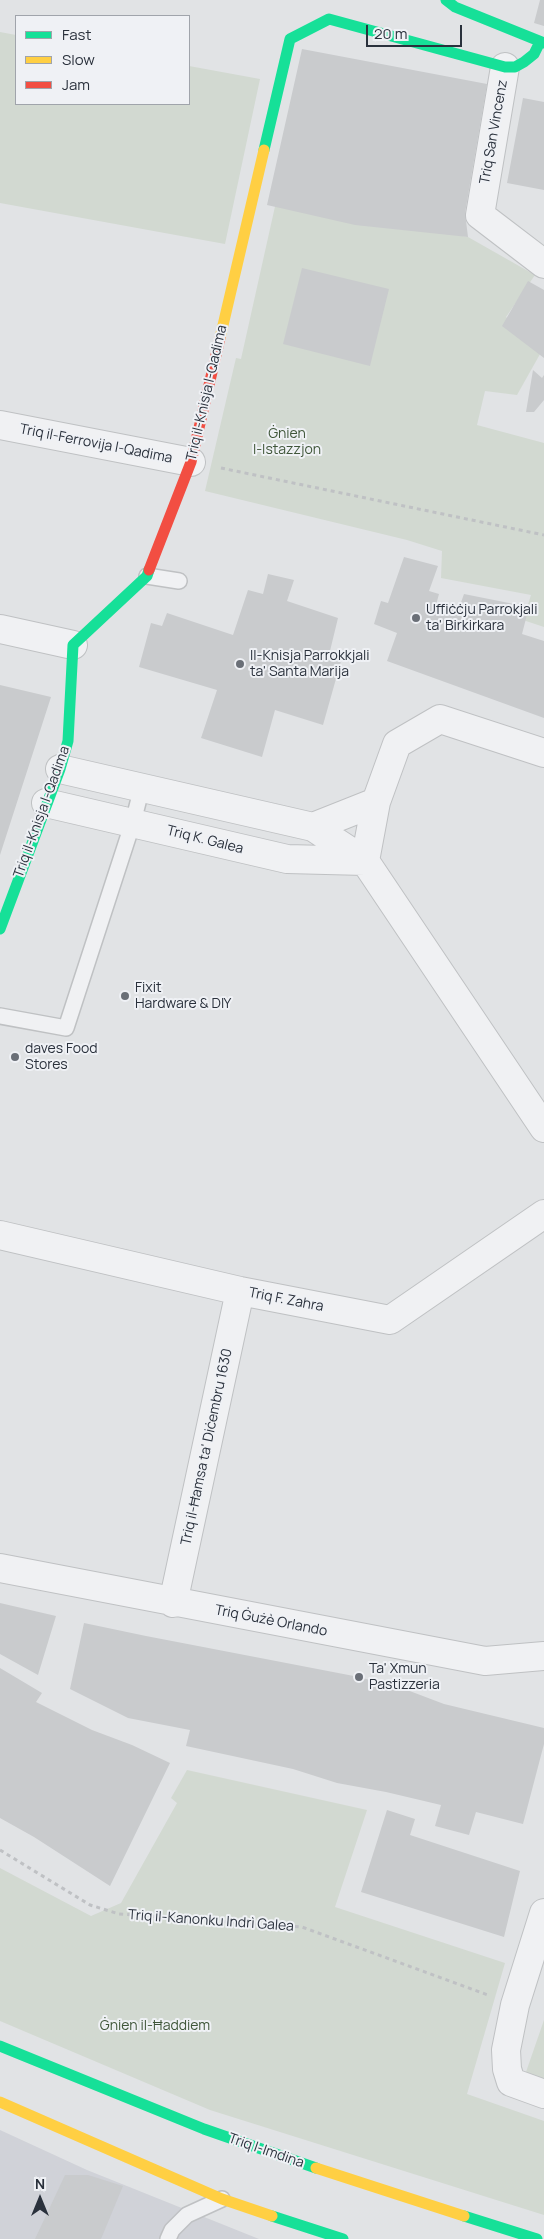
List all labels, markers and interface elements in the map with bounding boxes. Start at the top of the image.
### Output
legend [15,15,190,105]
scale bar [369,15,465,47]
text: 20 m [374,23,407,44]
text: Fast [62,24,91,45]
text: Slow [62,49,95,70]
text: Jam [62,74,90,95]
street label: Triq San Vincenz [477,79,511,185]
street label: Triq il-Knisja l-Qadima [183,323,231,463]
street label: Triq il-Ferrovija l-Qadima [18,421,174,467]
park label: Ġnien l-Istazzjon [253,426,321,458]
place label: Uffiċċju Parrokjali ta' Birkirkara [426,602,537,634]
marker: Uffiċċju Parrokjali ta' Birkirkara [410,612,422,624]
place label: Il-Knisja Parrokkjali ta' Santa Marija [250,648,370,680]
marker: Il-Knisja Parrokkjali ta' Santa Marija [234,658,246,670]
street label: Triq il-Knisja l-Qadima [10,744,74,880]
street label: Triq K. Galea [165,822,245,858]
place label: Fixit Hardware & DIY [135,980,231,1012]
marker: Fixit Hardware & DIY [119,990,131,1002]
place label: daves Food Stores [25,1041,98,1074]
marker: daves Food Stores [9,1051,21,1063]
street label: Triq F. Zahra [247,1284,325,1316]
street label: Triq il-Ħamsa ta' Diċembru 1630 [178,1347,236,1547]
street label: Triq Ġużè Orlando [213,1602,329,1640]
place label: Ta' Xmun Pastizzeria [369,1661,440,1694]
marker: Ta' Xmun Pastizzeria [353,1671,365,1683]
street label: Triq il-Kanonku Indrì Galea [128,1907,294,1935]
park label: Ġnien il-Ħaddiem [100,2018,210,2034]
street label: Triq l-Imdina [226,2130,306,2172]
north arrow [15,2174,65,2224]
text: N [35,2174,45,2193]

